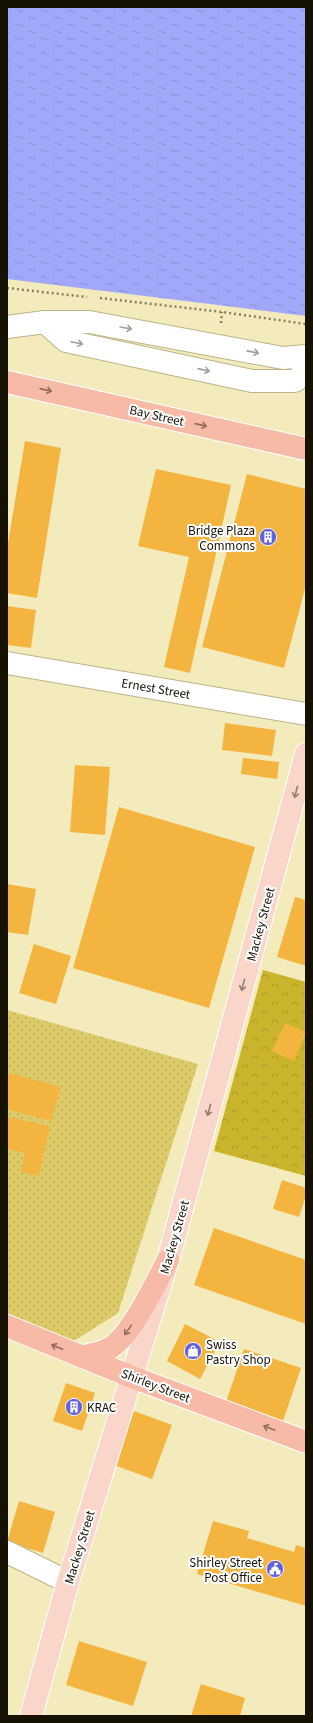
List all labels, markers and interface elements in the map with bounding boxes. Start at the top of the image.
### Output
one-way arrow [119,325,132,333]
one-way arrow [70,339,83,347]
one-way arrow [246,348,259,356]
one-way arrow [197,367,210,375]
one-way arrow [40,387,53,395]
street label: Bay Street [128,401,186,431]
one-way arrow [194,422,207,430]
place label: Bridge Plaza Commons [188,522,256,555]
building icon: Bridge Plaza Commons [258,527,278,547]
street label: Ernest Street [120,674,192,704]
one-way arrow [292,785,299,798]
street label: Mackey Street [242,885,280,963]
one-way arrow [239,978,246,991]
one-way arrow [205,1104,212,1117]
street label: Mackey Street [156,1198,194,1276]
one-way arrow [124,1324,132,1335]
place label: Swiss Pastry Shop [206,1336,271,1369]
shop icon: Swiss Pastry Shop [183,1341,203,1361]
one-way arrow [51,1342,63,1350]
street label: Shirley Street [118,1364,193,1408]
building icon: KRAC [64,1397,84,1417]
place label: KRAC [87,1399,116,1417]
one-way arrow [264,1424,276,1432]
street label: Mackey Street [60,1508,100,1586]
place label: Shirley Street Post Office [189,1554,263,1587]
public building icon: Shirley Street Post Office [265,1559,285,1579]

